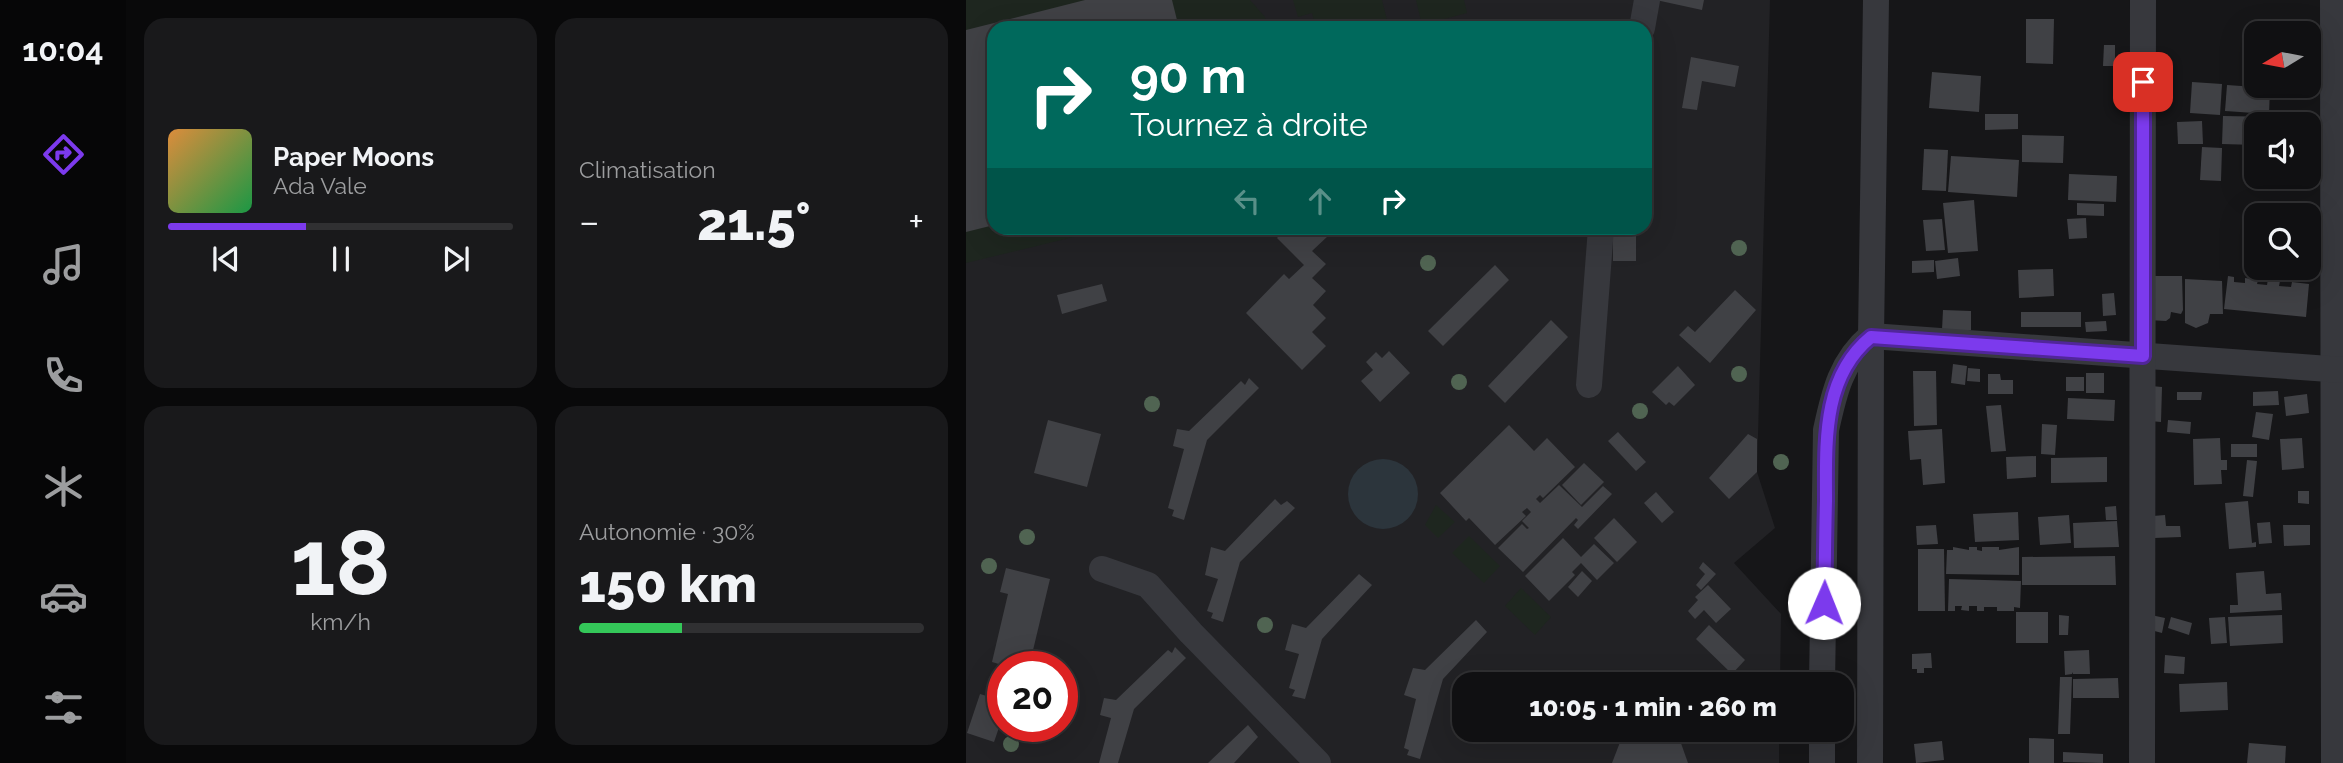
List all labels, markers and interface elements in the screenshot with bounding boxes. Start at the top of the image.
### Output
north arrow [2244,21,2320,98]
map controls [2244,21,2321,280]
text: 10:04 [22,31,104,68]
text: 90 m [1130,47,1246,104]
icon: right [1015,49,1106,140]
pin [2113,52,2173,112]
icon: arrive [2124,63,2162,101]
text: Tournez à droite [1130,106,1368,143]
button: sound [2244,112,2321,189]
icon: directions [39,130,88,179]
text: Paper Moons [273,142,434,172]
text: Climatisation [579,156,716,183]
text: Ada Vale [273,172,367,199]
icon: left [1228,182,1266,220]
icon: ahead [1301,182,1339,220]
icon: right [1374,182,1412,220]
text: 21.5° [697,191,811,252]
text: − [579,199,599,244]
text: + [908,199,924,244]
button: search [2244,203,2321,280]
icon: music [39,240,88,289]
icon: previous [207,240,245,278]
icon: pause [322,240,360,278]
icon: next [437,240,475,278]
icon: phone [39,351,88,400]
icon: climate [39,462,88,511]
text: 18 [291,509,390,616]
text: Autonomie · 30% [579,518,755,545]
text: 150 km [579,553,757,614]
position arrow [1787,566,1861,640]
icon: car [39,572,88,621]
text: km/h [310,608,371,635]
speed limit sign: 20 [987,651,1078,742]
icon: filters [39,683,88,732]
text: 10:05 · 1 min · 260 m [1529,692,1777,722]

